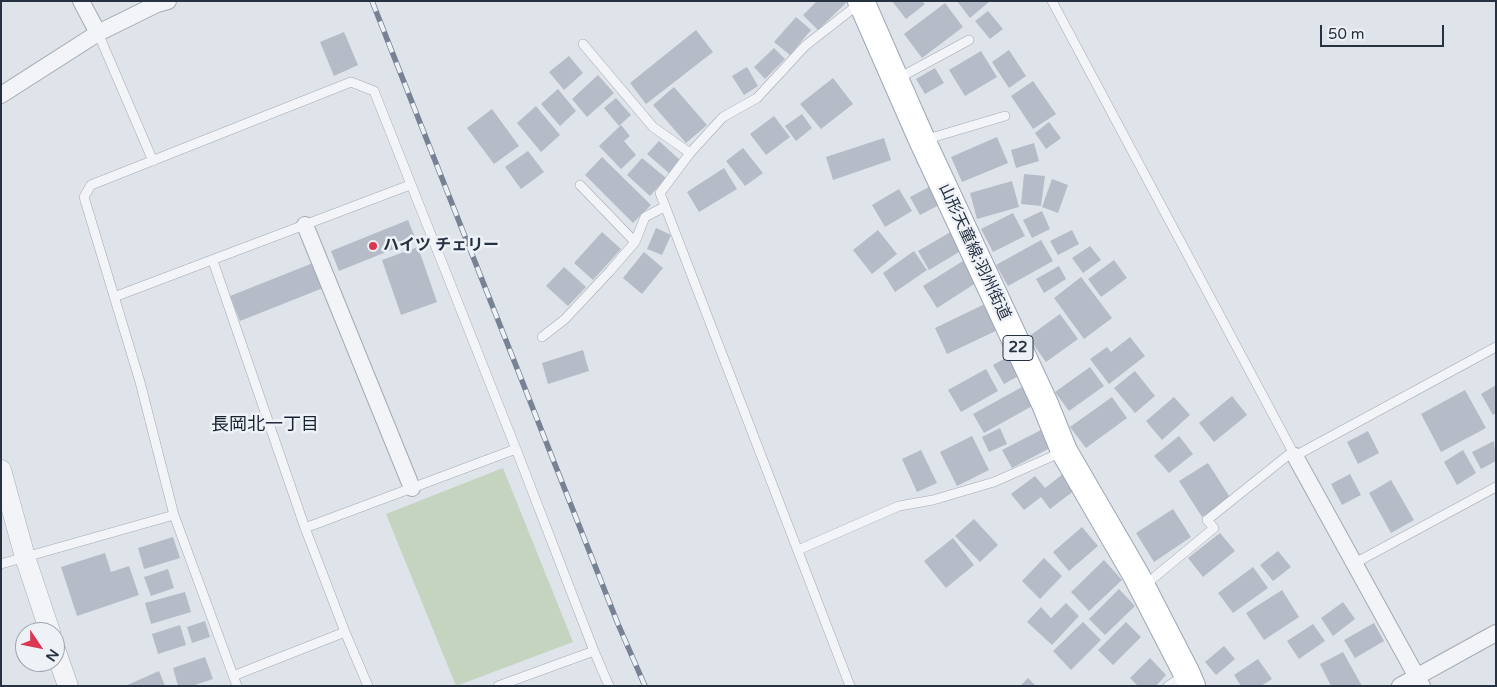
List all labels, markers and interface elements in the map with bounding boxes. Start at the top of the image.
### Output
scale bar [1322,15,1446,47]
text: 50 m [1328,25,1365,43]
street label: 山形天童線;羽州街道 [934,181,1014,323]
place label: ハイツ チェリー [383,236,499,256]
marker: ハイツ チェリー [367,240,379,252]
road number: 22 [1003,336,1033,360]
district label: 長岡北一丁目 [211,414,319,436]
north arrow [15,622,65,672]
text: N [42,646,62,665]

